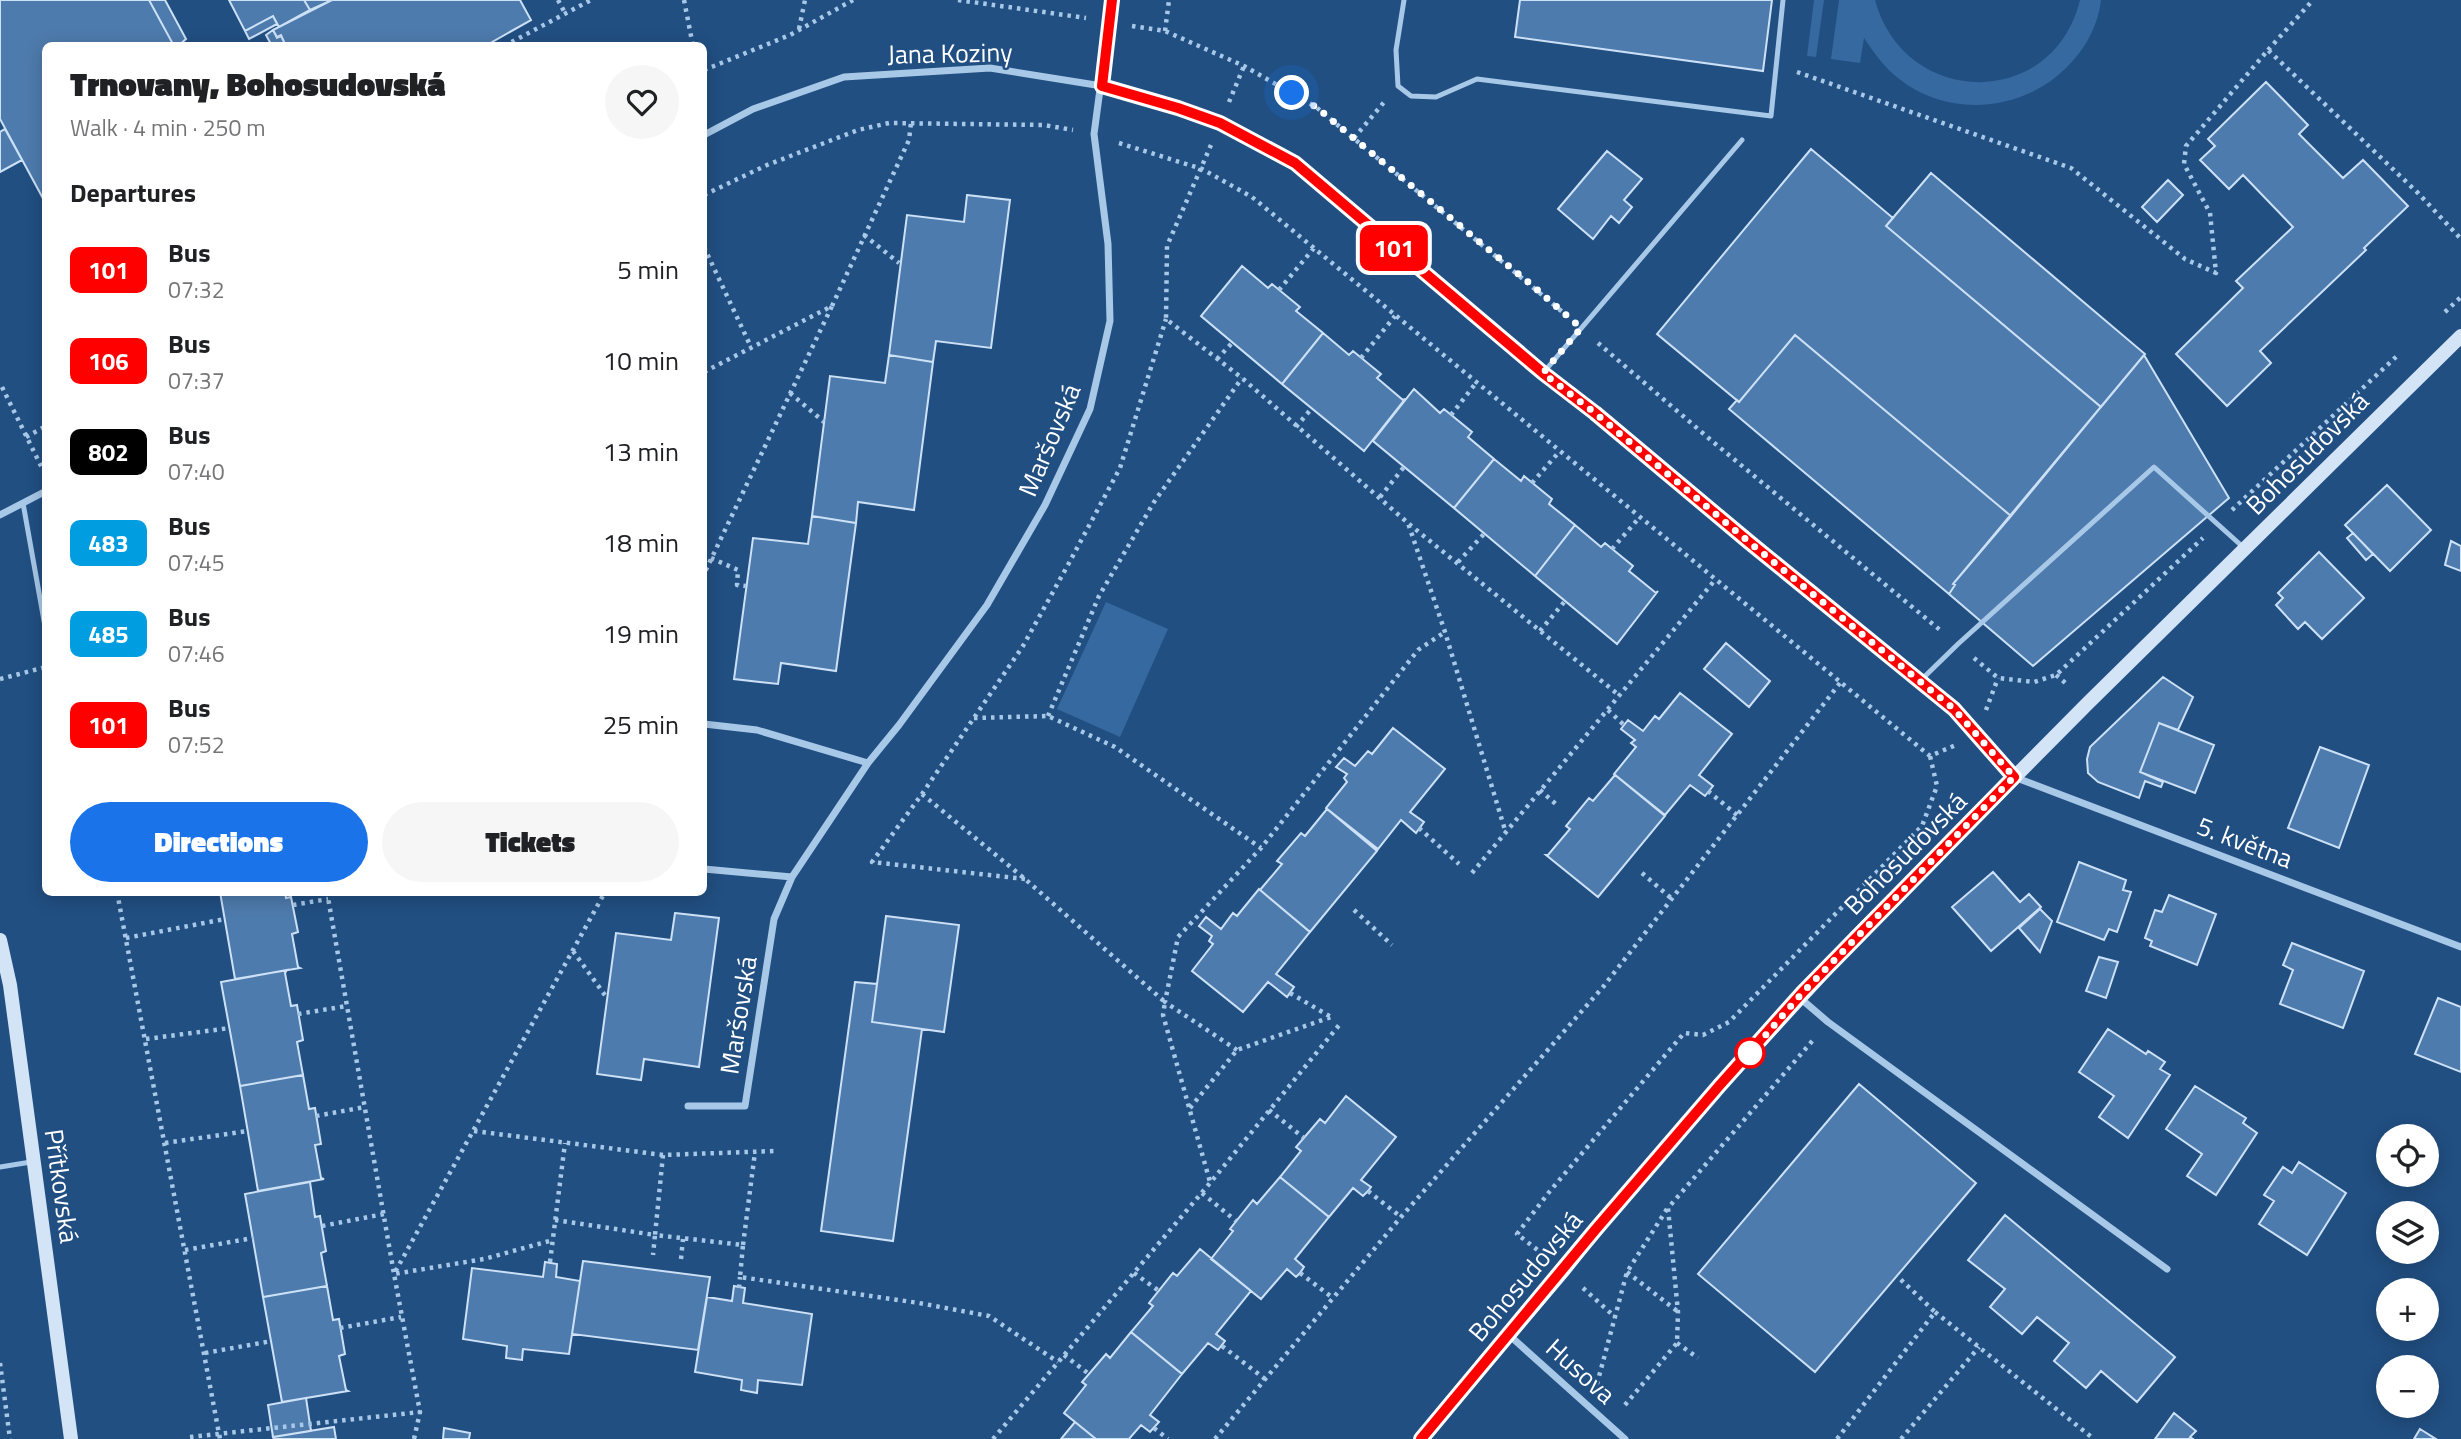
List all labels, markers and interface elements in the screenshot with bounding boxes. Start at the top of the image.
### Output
street label: Jana Koziny [887,32,1013,74]
text: Trnovany, Bohosudovská [70,59,446,109]
button: heart [605,65,679,139]
your location [1274,75,1309,110]
text: Walk · 4 min · 250 m [70,110,266,145]
text: Departures [70,173,196,212]
line badge: 101 [1354,225,1434,271]
text: 101 [1374,230,1414,266]
text: Bus [168,233,210,272]
text: 5 min [617,250,679,289]
text: 101 [88,252,129,288]
text: 07:32 [168,272,225,307]
text: Bus [168,324,210,363]
text: 10 min [603,341,679,380]
text: 106 [88,343,129,379]
text: 07:37 [168,363,225,398]
street label: Maršovská [1008,377,1090,503]
street label: Bohosudovská [2236,382,2378,524]
text: Bus [168,415,210,454]
text: 13 min [603,432,679,471]
text: 802 [88,434,129,470]
text: 07:40 [168,454,225,489]
text: Bus [168,506,210,545]
text: 18 min [603,523,679,562]
text: 483 [88,525,129,561]
text: 07:45 [168,545,225,580]
text: Bus [168,597,210,636]
text: 19 min [603,614,679,653]
text: 485 [88,616,129,652]
text: 07:46 [168,636,225,671]
text: Bus [168,688,210,727]
text: 25 min [603,705,679,744]
text: 101 [88,707,129,743]
text: 07:52 [168,727,225,762]
street label: Bohosudovská [1834,782,1976,924]
button: Directions [70,802,368,882]
button: Tickets [382,802,679,882]
street label: 5. května [2191,806,2299,878]
street label: Maršovská [709,953,767,1077]
unlabelled marker [1735,1038,1765,1068]
map controls [2376,1124,2439,1418]
button: locate [2376,1124,2439,1187]
street label: Přítkovská [35,1127,89,1245]
button: layers [2376,1201,2439,1264]
street label: Bohosudovská [1459,1202,1591,1350]
button: + [2376,1278,2439,1341]
street label: Husova [1537,1329,1625,1413]
button: − [2376,1355,2439,1418]

